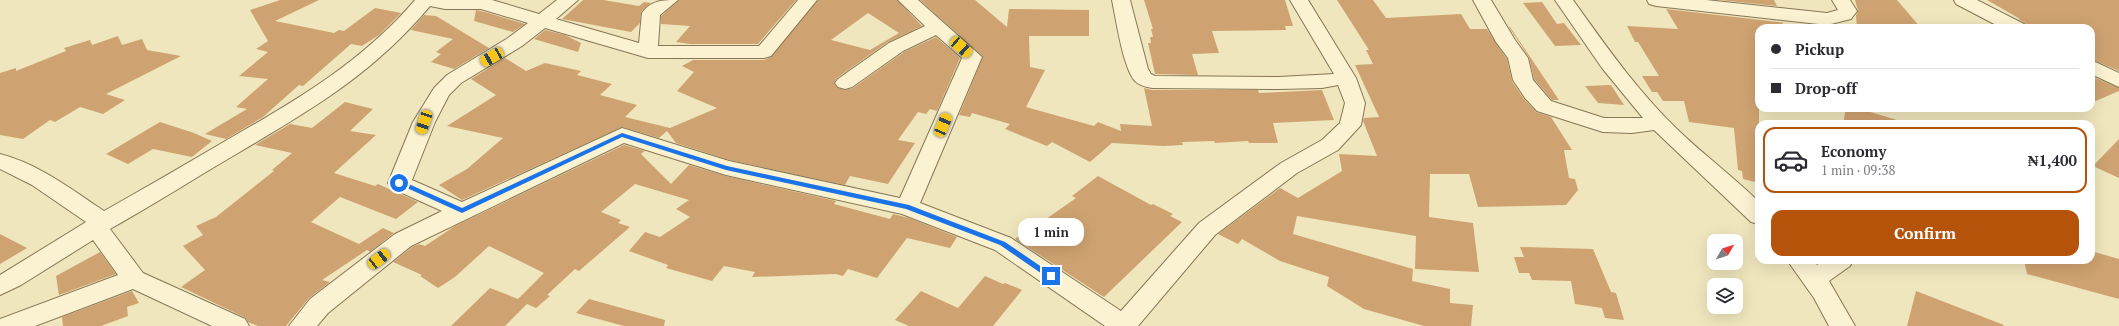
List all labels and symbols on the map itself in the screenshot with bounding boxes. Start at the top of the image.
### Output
car [948,35,974,59]
car [479,46,505,68]
car [414,109,434,135]
car [933,112,953,138]
route start [390,174,408,192]
callout: 1 min [1018,218,1084,246]
north arrow [1707,234,1743,270]
car [366,247,392,271]
route end [1042,267,1060,285]

